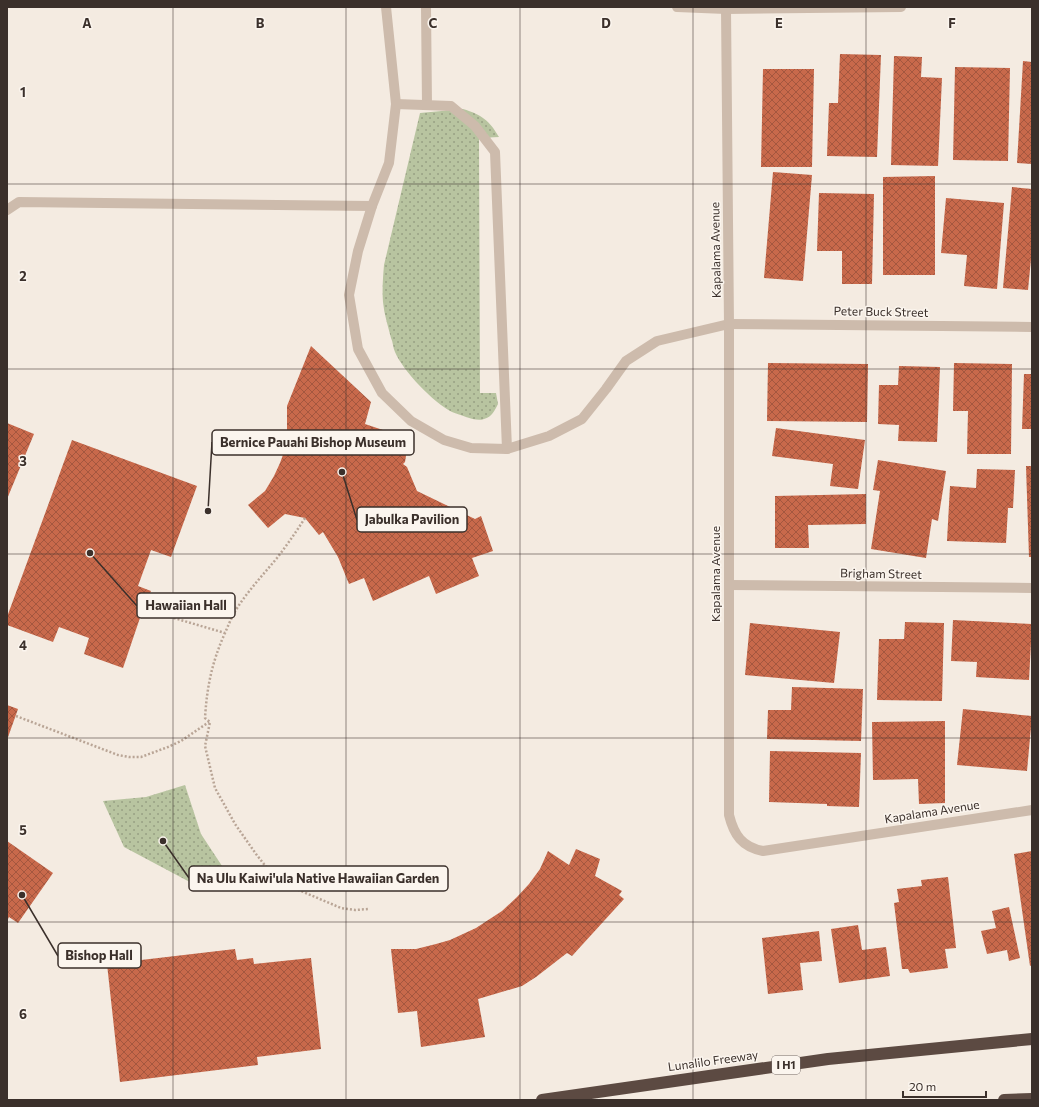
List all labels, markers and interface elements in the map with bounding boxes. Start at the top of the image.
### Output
text: A [82,15,92,31]
text: B [256,15,265,31]
text: C [429,15,438,31]
text: D [601,15,611,31]
text: E [775,15,783,31]
text: F [948,15,956,31]
text: 1 [20,84,26,100]
street label: Kapalama Avenue [707,202,723,298]
text: 2 [19,268,27,284]
street label: Peter Buck Street [833,303,929,319]
callout: Bernice Pauahi Bishop Museum [212,430,414,455]
text: Bernice Pauahi Bishop Museum [220,434,406,450]
text: 3 [19,453,27,469]
callout: Jabulka Pavilion [357,507,467,532]
text: Jabulka Pavilion [365,511,459,527]
street label: Kapalama Avenue [708,526,722,622]
street label: Brigham Street [840,565,922,581]
callout: Hawaiian Hall [137,593,235,618]
text: Hawaiian Hall [145,597,227,613]
text: 4 [19,637,27,653]
street label: Kapalama Avenue [883,797,980,825]
text: 5 [19,822,27,838]
callout: Na Ulu Kaiwi'ula Native Hawaiian Garden [189,866,448,891]
text: Na Ulu Kaiwi'ula Native Hawaiian Garden [197,870,439,886]
callout: Bishop Hall [58,943,141,968]
text: Bishop Hall [65,947,133,963]
text: 6 [19,1006,27,1022]
street label: Lunalilo Freeway [667,1047,759,1073]
road number: I H1 [772,1056,800,1074]
scale bar [903,1073,986,1099]
text: 20 m [909,1079,936,1093]

